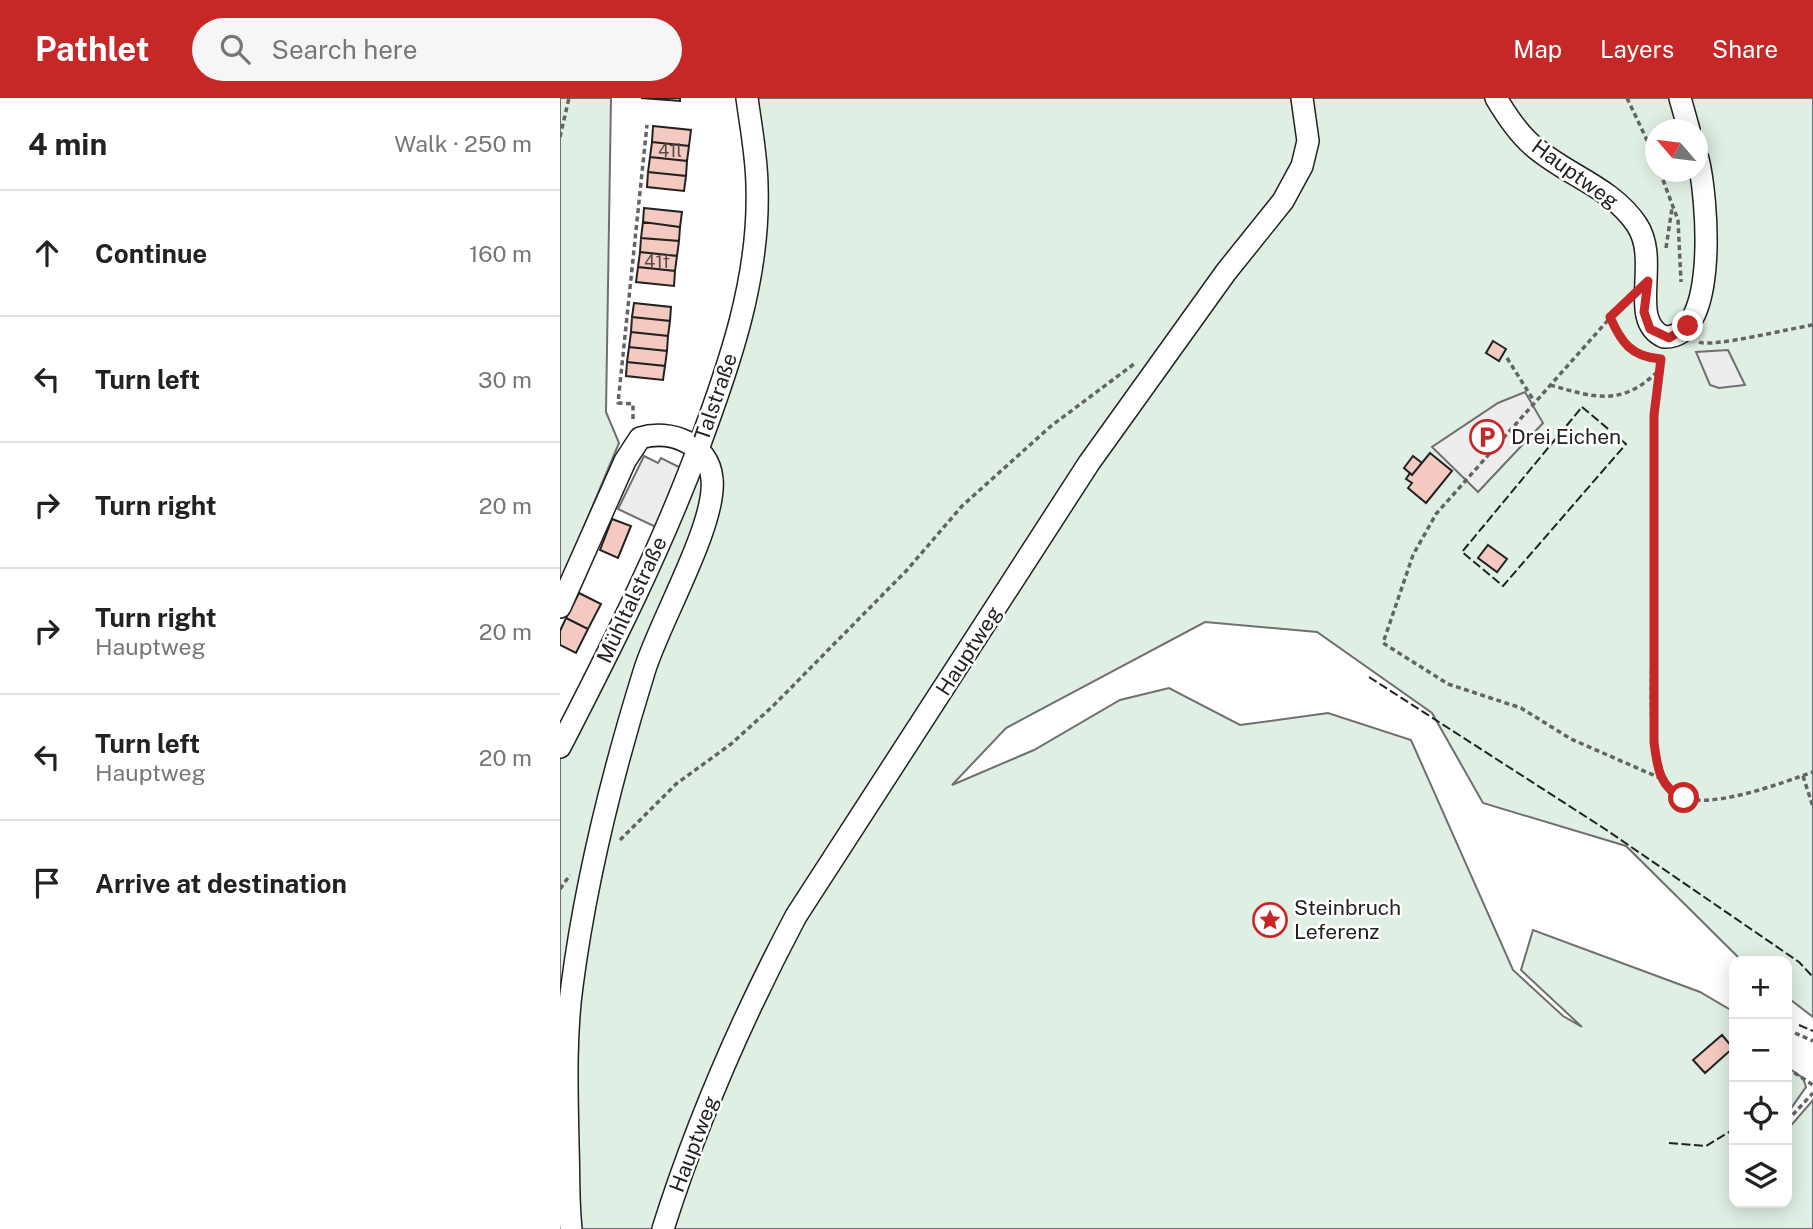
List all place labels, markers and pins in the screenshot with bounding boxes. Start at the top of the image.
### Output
parking icon: Drei Eichen [1468,418,1506,456]
place label: Drei Eichen [1511,424,1621,449]
place label: Steinbruch Leferenz [1294,895,1401,944]
place icon: Steinbruch Leferenz [1251,901,1289,939]

